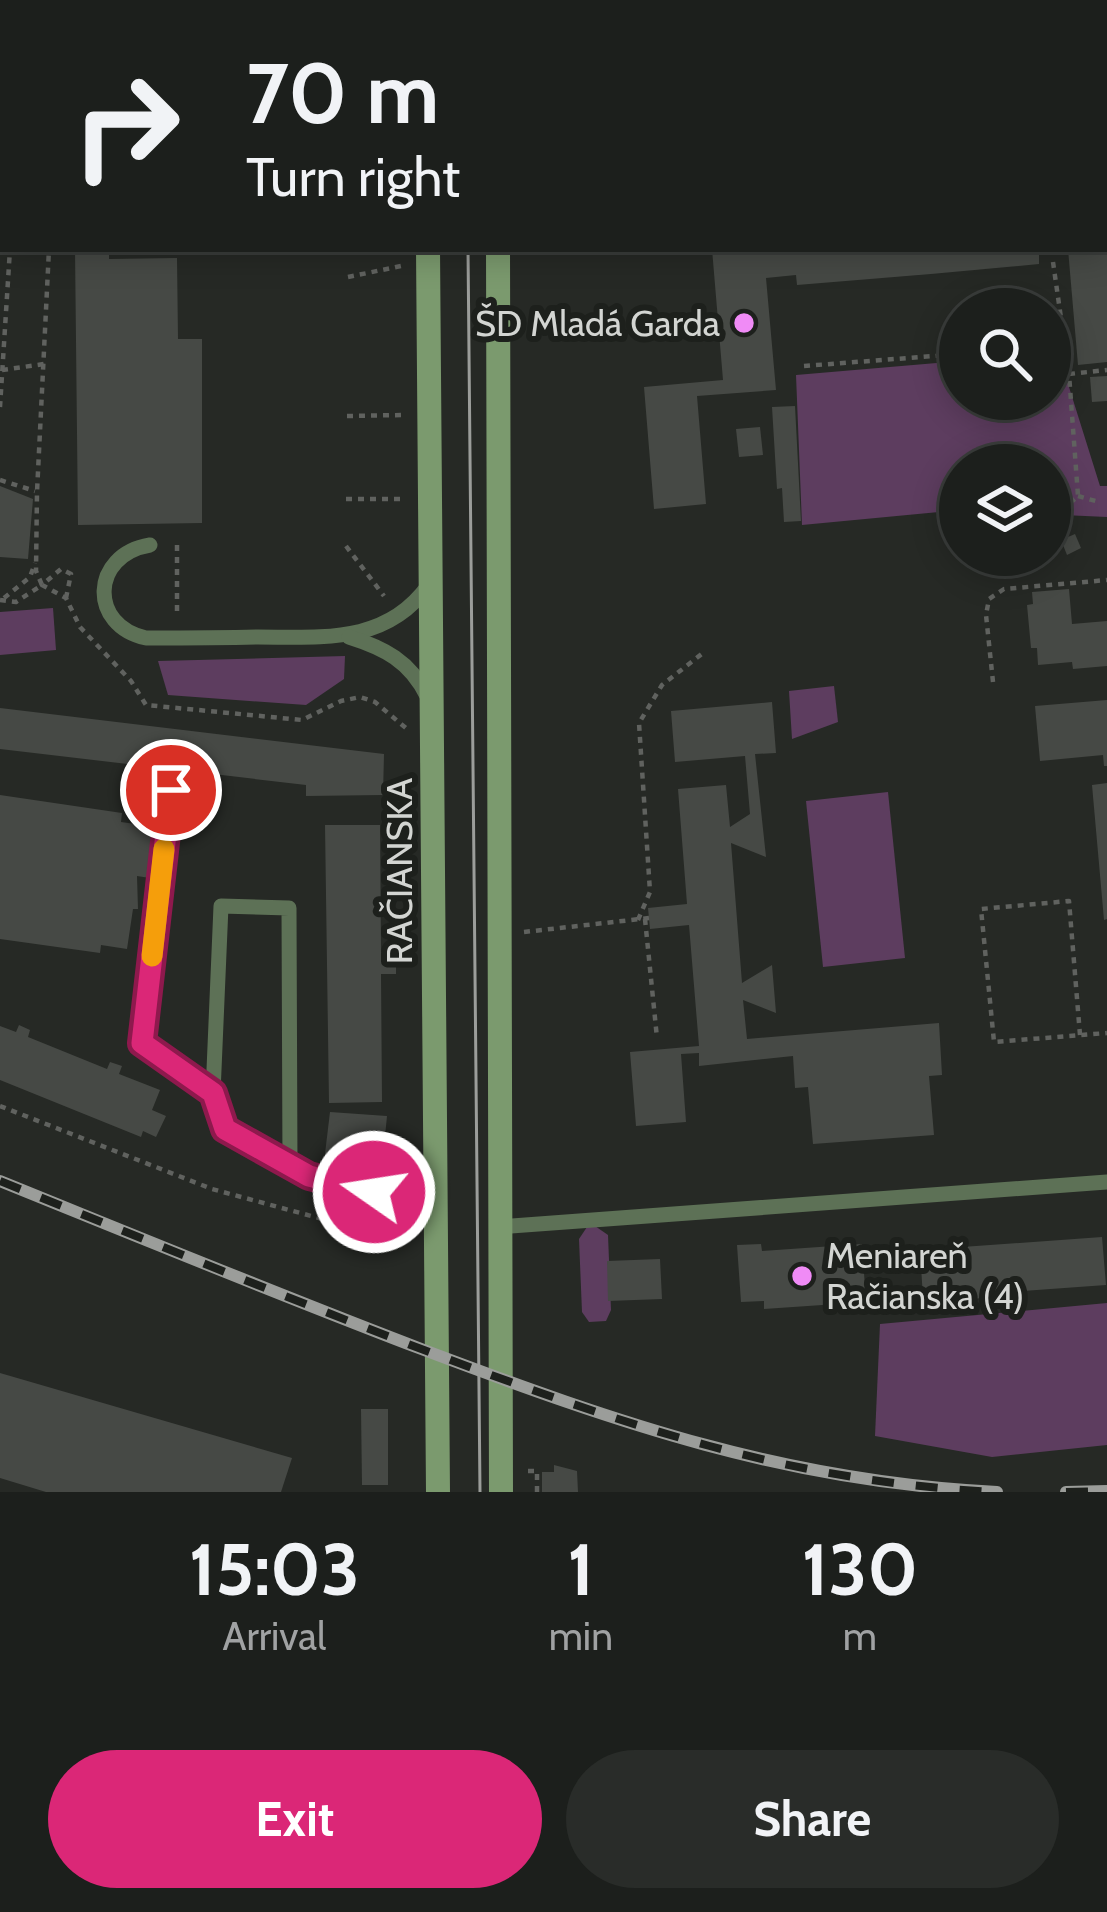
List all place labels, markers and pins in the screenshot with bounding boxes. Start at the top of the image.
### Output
place label: ŠD Mladá Garda [475,301,720,345]
marker: ŠD Mladá Garda [731,310,757,336]
pin [120,739,222,841]
place label: Meniareň Račianska (4) [826,1233,1024,1318]
marker: Meniareň Račianska (4) [789,1263,815,1289]

